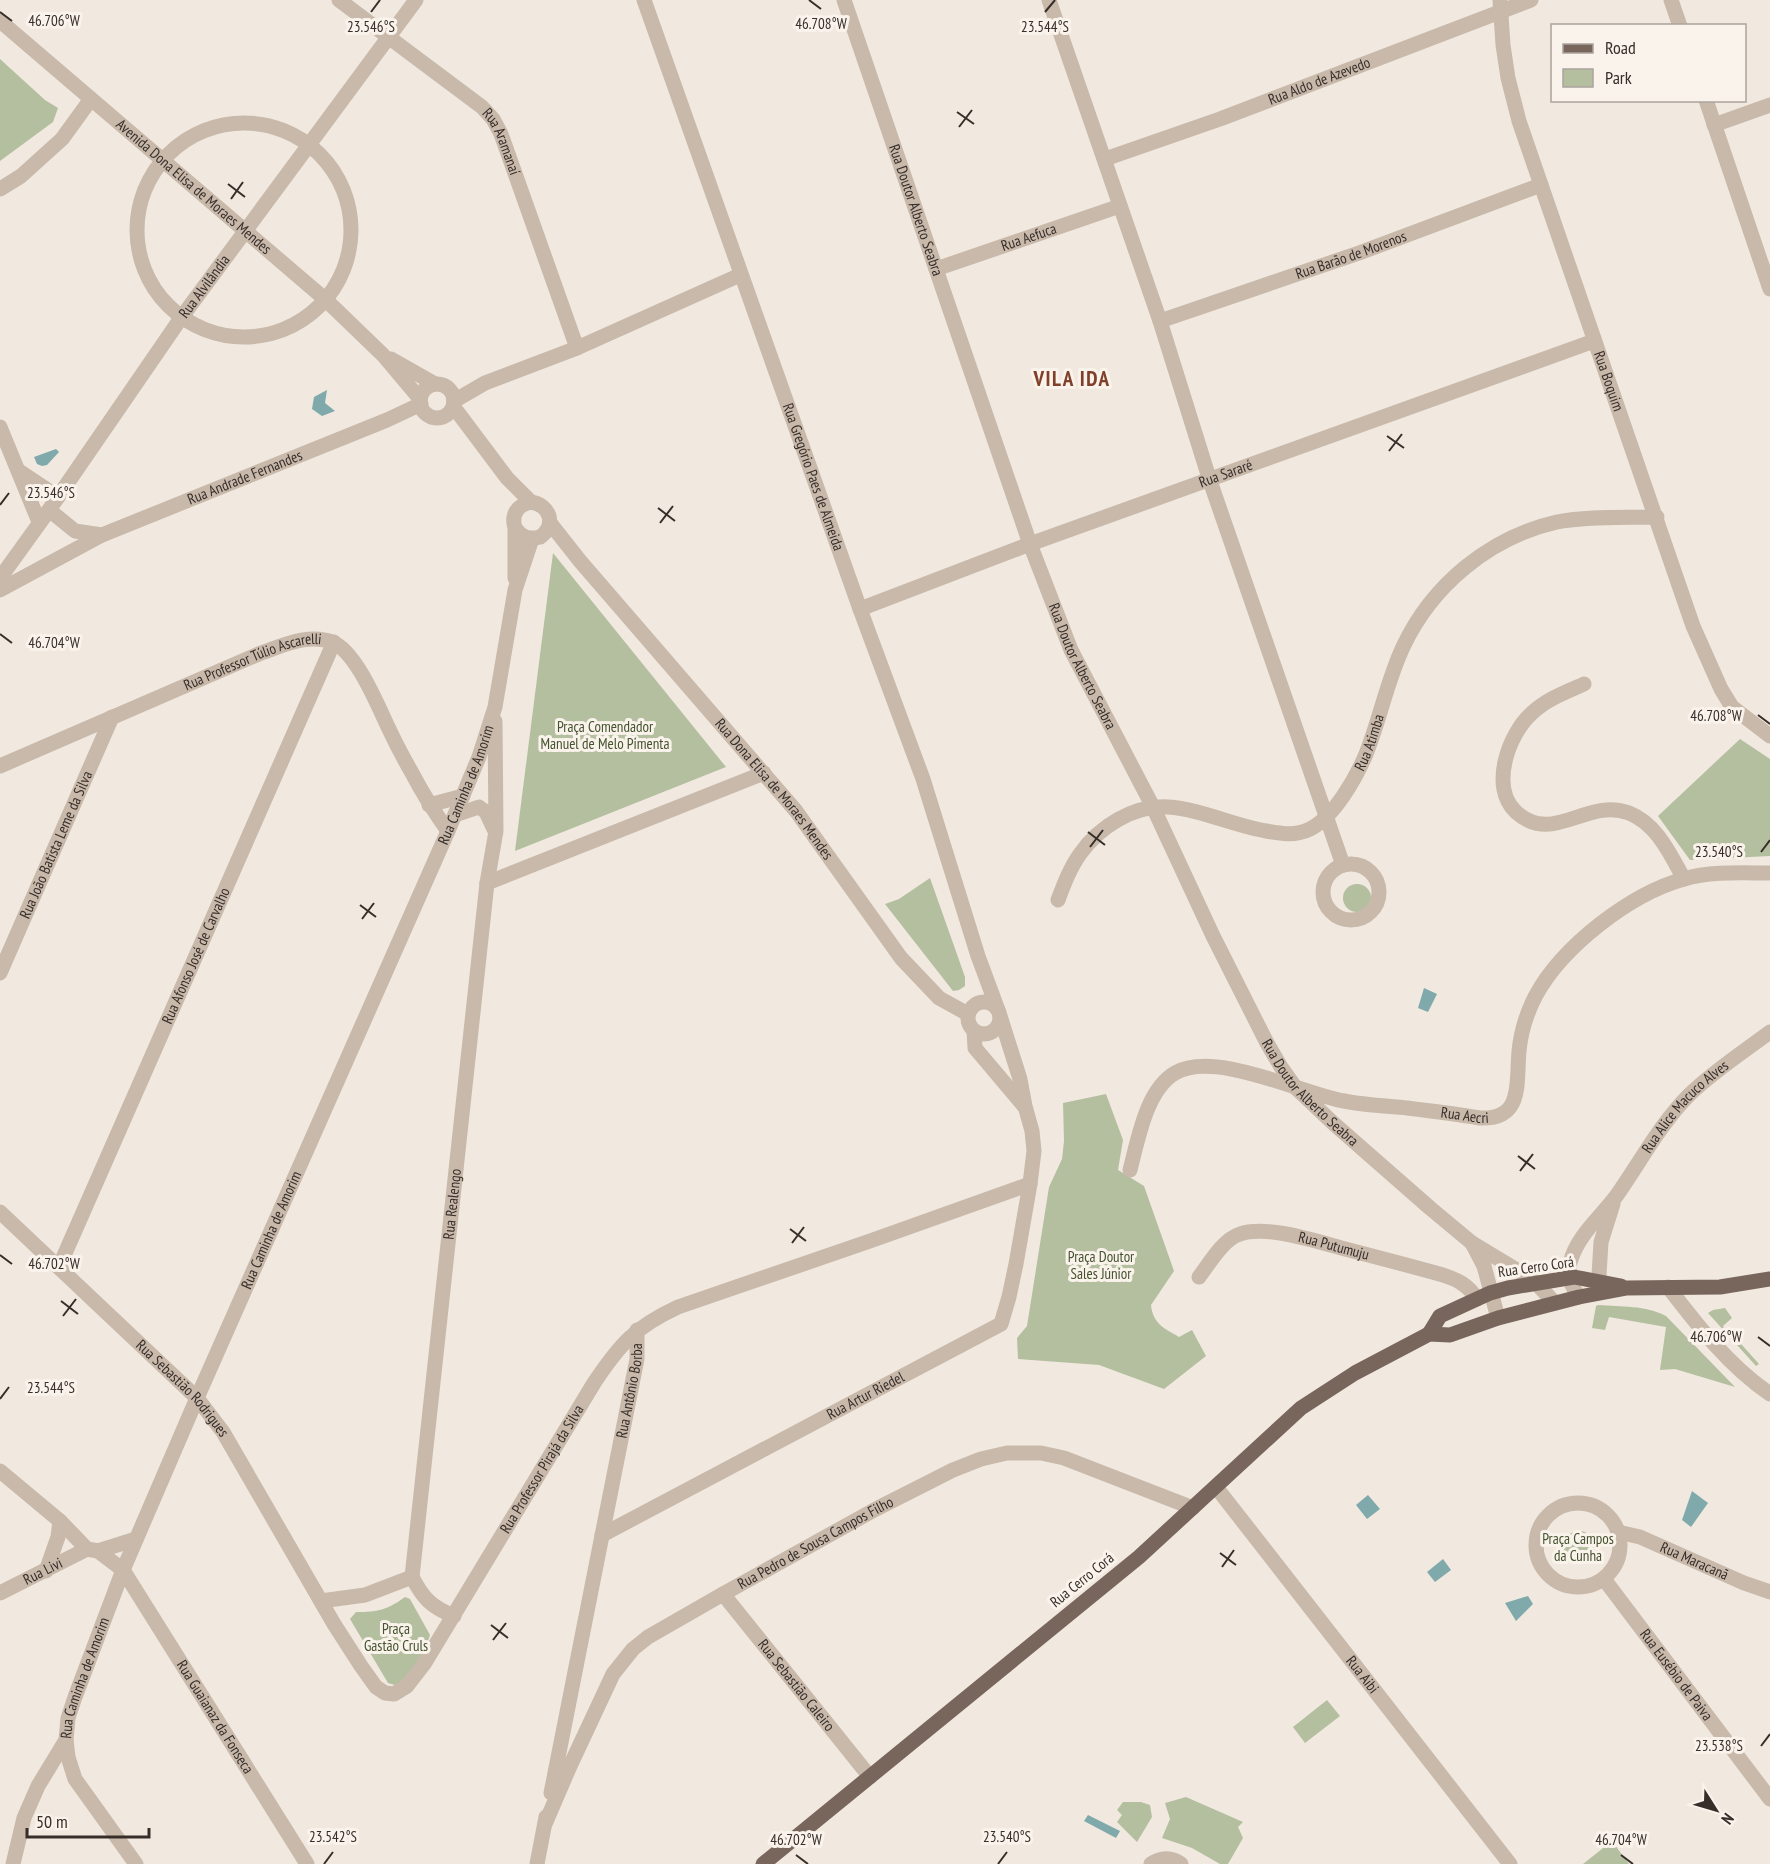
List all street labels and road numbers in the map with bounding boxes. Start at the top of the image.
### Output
street label: Rua Aldo de Azevedo [1265,52,1373,109]
street label: Rua Aramanaí [479,104,525,178]
street label: Avenida Dona Elisa de Moraes Mendes [112,115,276,258]
street label: Rua Doutor Alberto Seabra [885,142,948,278]
street label: Rua Aefuca [998,218,1059,255]
street label: Rua Barão de Morenos [1293,226,1409,283]
street label: Rua Alvilândia [174,251,234,322]
street label: Rua Boquim [1590,348,1628,414]
street label: Rua Gregório Paes de Almeida [779,400,849,553]
street label: Rua Andrade Fernandes [184,445,305,509]
street label: Rua Sararé [1196,455,1255,491]
street label: Rua Doutor Alberto Seabra [1045,600,1121,733]
street label: Rua Professor Túlio Ascarelli [181,629,322,694]
street label: Rua Atimba [1350,712,1388,774]
street label: Rua Dona Elisa de Moraes Mendes [711,714,838,863]
street label: Rua Caminha de Amorim [433,723,498,847]
street label: Rua João Batista Leme da Silva [15,768,96,921]
street label: Rua Afonso José de Carvalho [157,885,234,1027]
street label: Rua Doutor Alberto Seabra [1258,1036,1363,1150]
street label: Rua Alice Macuco Alves [1637,1056,1732,1156]
street label: Rua Aecri [1440,1102,1489,1127]
street label: Rua Caminha de Amorim [236,1168,305,1292]
street label: Rua Realengo [439,1168,465,1240]
street label: Rua Putumuju [1297,1227,1371,1264]
street label: Rua Cerro Corá [1497,1252,1575,1281]
street label: Rua Sebastião Rodrigues [132,1335,234,1440]
street label: Rua Antônio Borba [612,1343,646,1440]
street label: Rua Artur Riedel [823,1367,908,1424]
street label: Rua Professor Pirajá da Silva [495,1401,588,1537]
street label: Rua Pedro de Sousa Campos Filho [734,1492,896,1593]
street label: Rua Maracanã [1658,1537,1732,1584]
street label: Rua Cerro Corá [1046,1548,1117,1611]
street label: Rua Livi [20,1553,65,1589]
street label: Rua Caminha de Amorim [56,1615,113,1739]
street label: Rua Eusébio de Paiva [1636,1625,1717,1724]
street label: Rua Sebastião Caleiro [754,1635,839,1735]
street label: Rua Aibi [1342,1652,1383,1697]
street label: Rua Guaianaz da Fonseca [173,1656,258,1777]

